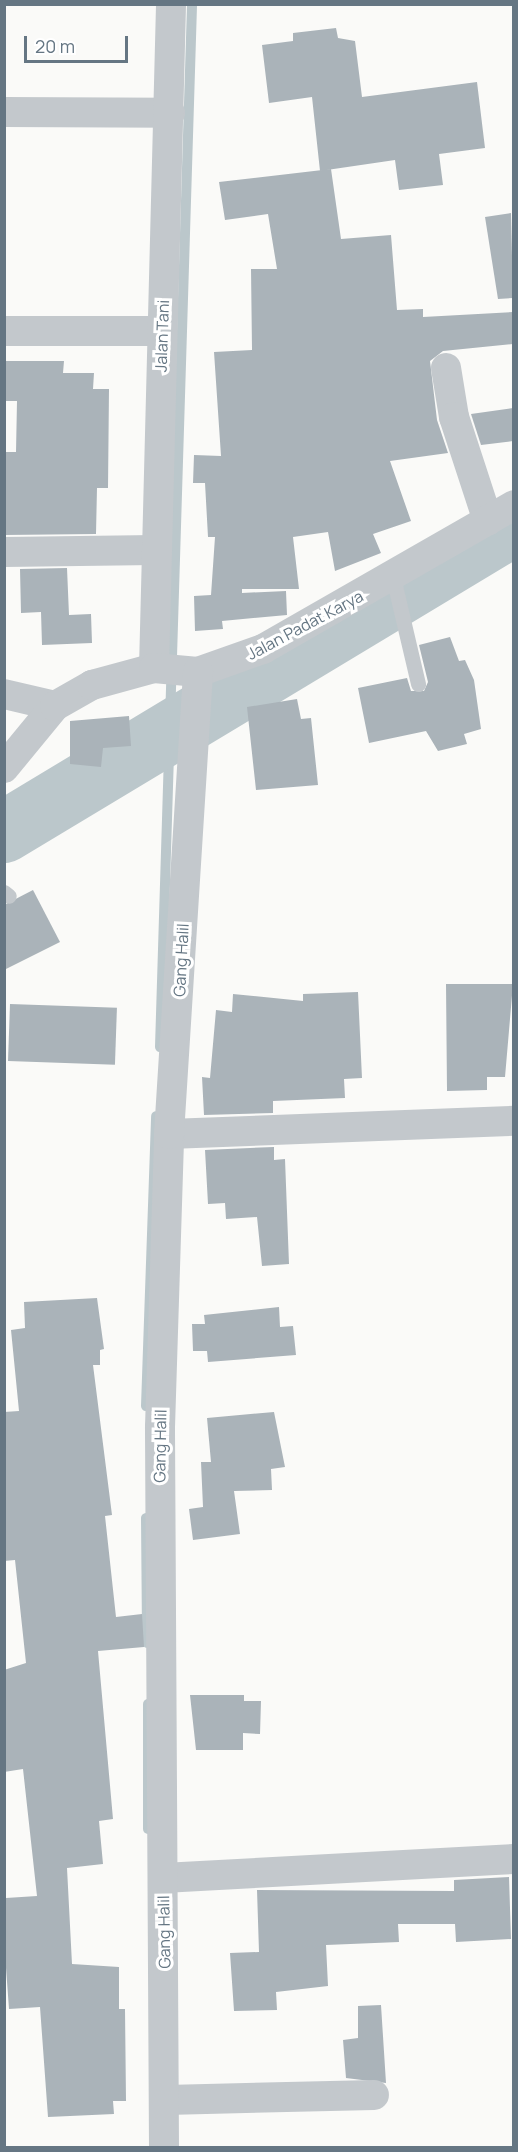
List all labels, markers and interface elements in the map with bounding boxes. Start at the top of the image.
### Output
scale bar [27,24,130,62]
text: 20 m [35,34,75,58]
street label: Jalan Tani [151,300,173,372]
street label: Jalan Padat Karya [244,586,366,664]
street label: Gang Halil [169,923,193,997]
street label: Gang Halil [150,1409,170,1483]
street label: Gang Halil [154,1895,174,1969]

